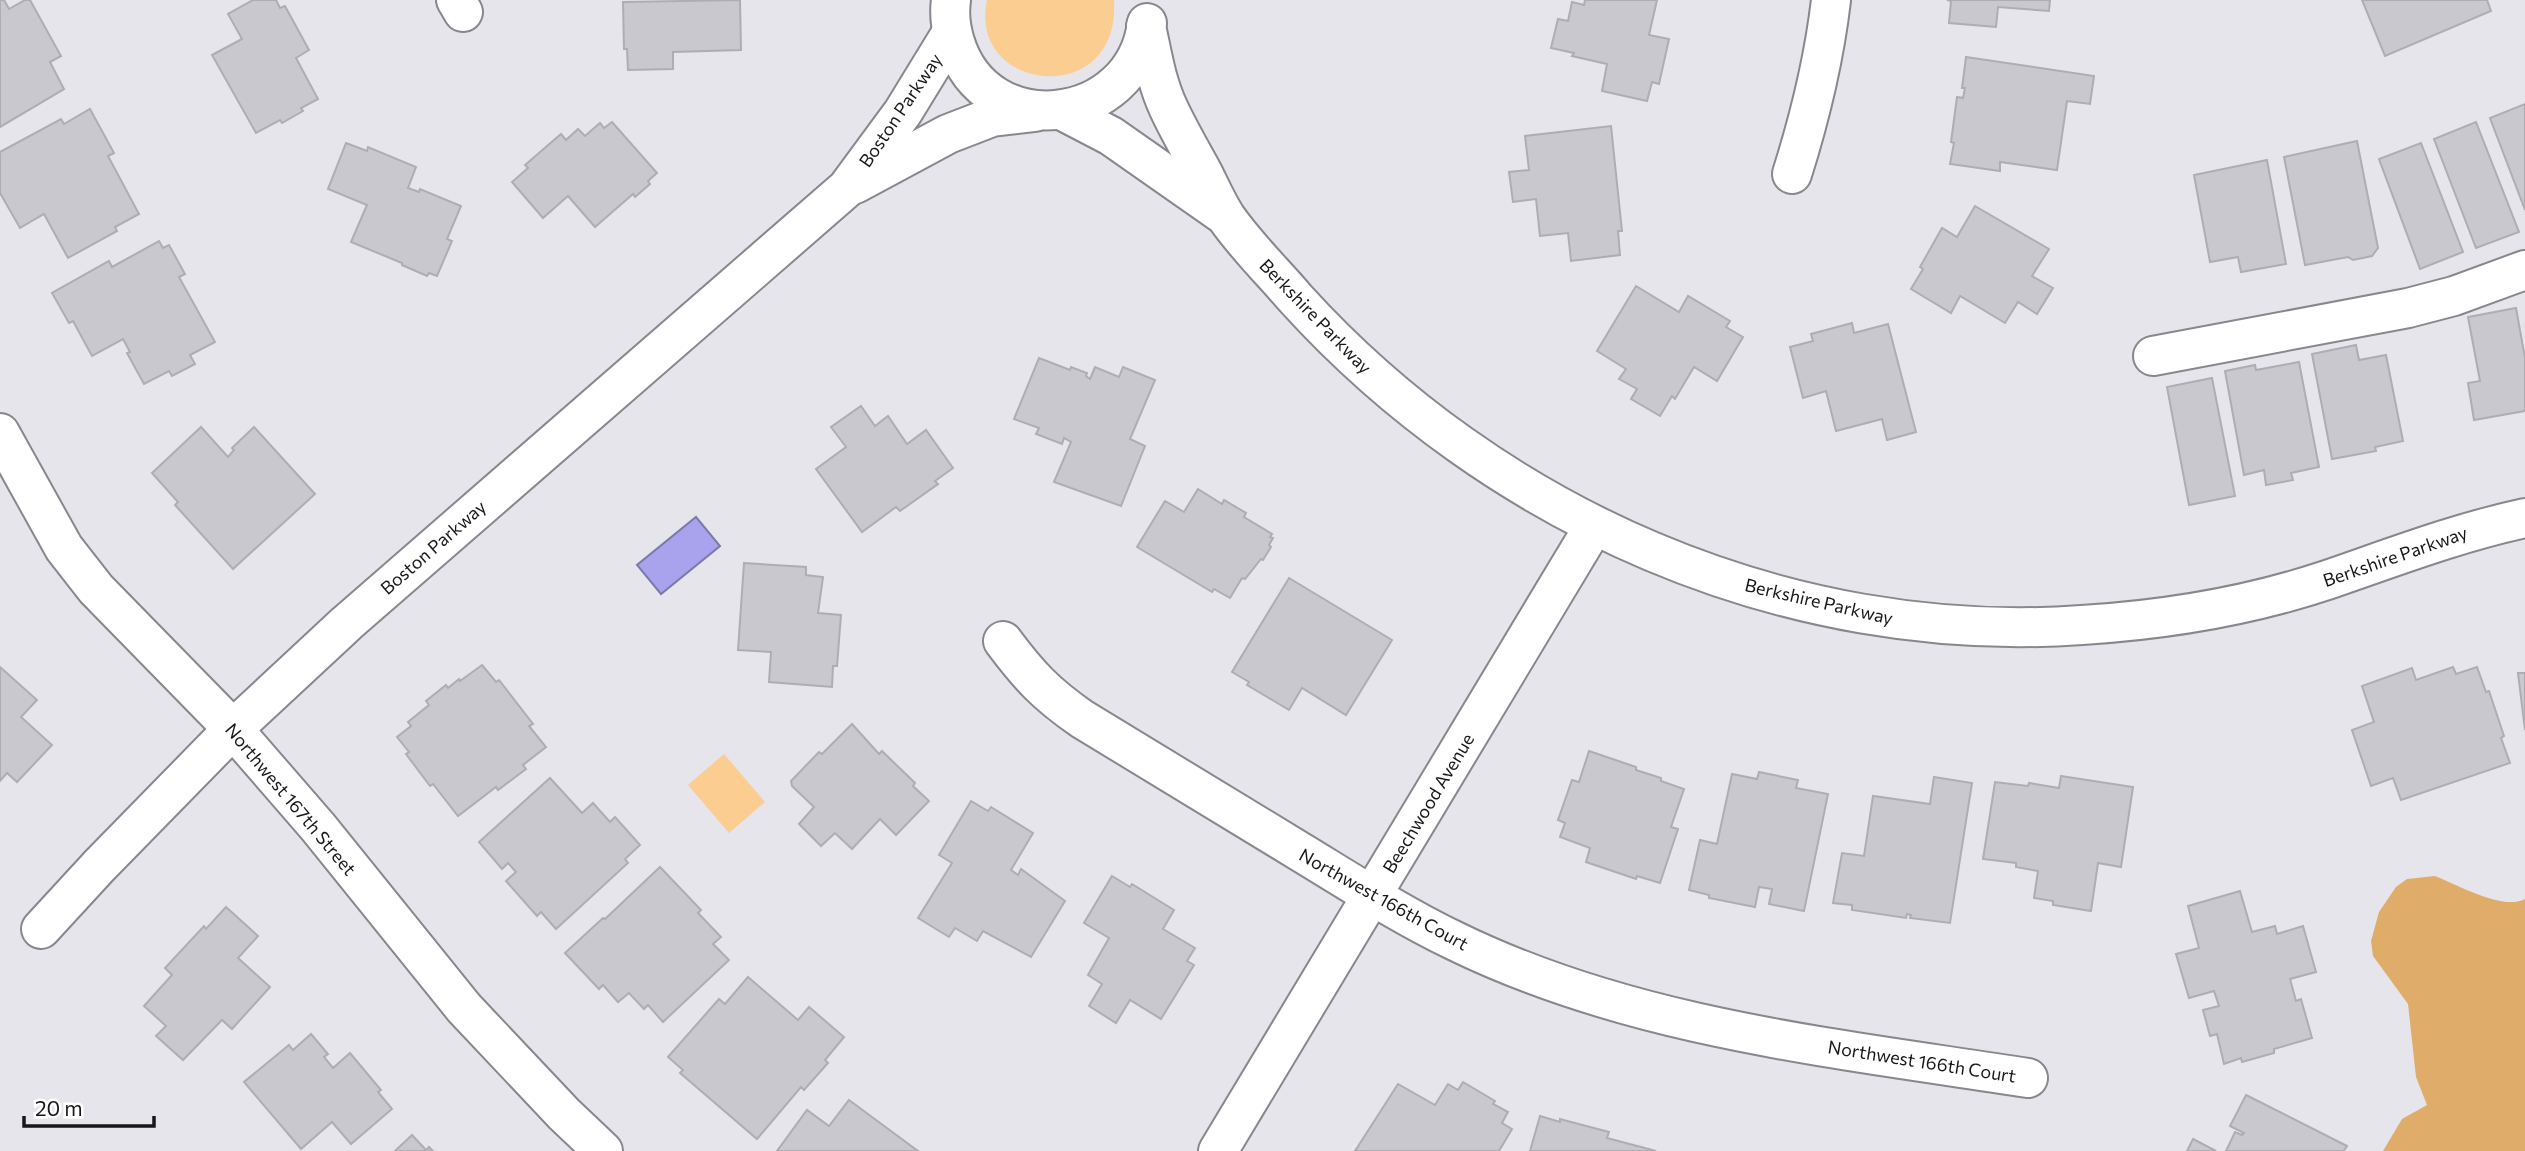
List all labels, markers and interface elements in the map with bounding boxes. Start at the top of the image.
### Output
street label: Boston Parkway [854,49,946,171]
street label: Berkshire Parkway [1255,254,1377,378]
street label: Boston Parkway [376,495,490,599]
street label: Berkshire Parkway [2320,521,2470,591]
street label: Berkshire Parkway [1743,573,1895,629]
street label: Northwest 167th Street [221,719,361,879]
street label: Beechwood Avenue [1378,729,1478,877]
street label: Northwest 166th Court [1296,843,1472,955]
street label: Northwest 166th Court [1826,1035,2018,1087]
scale bar [24,1084,154,1128]
text: 20 m [35,1095,83,1120]

